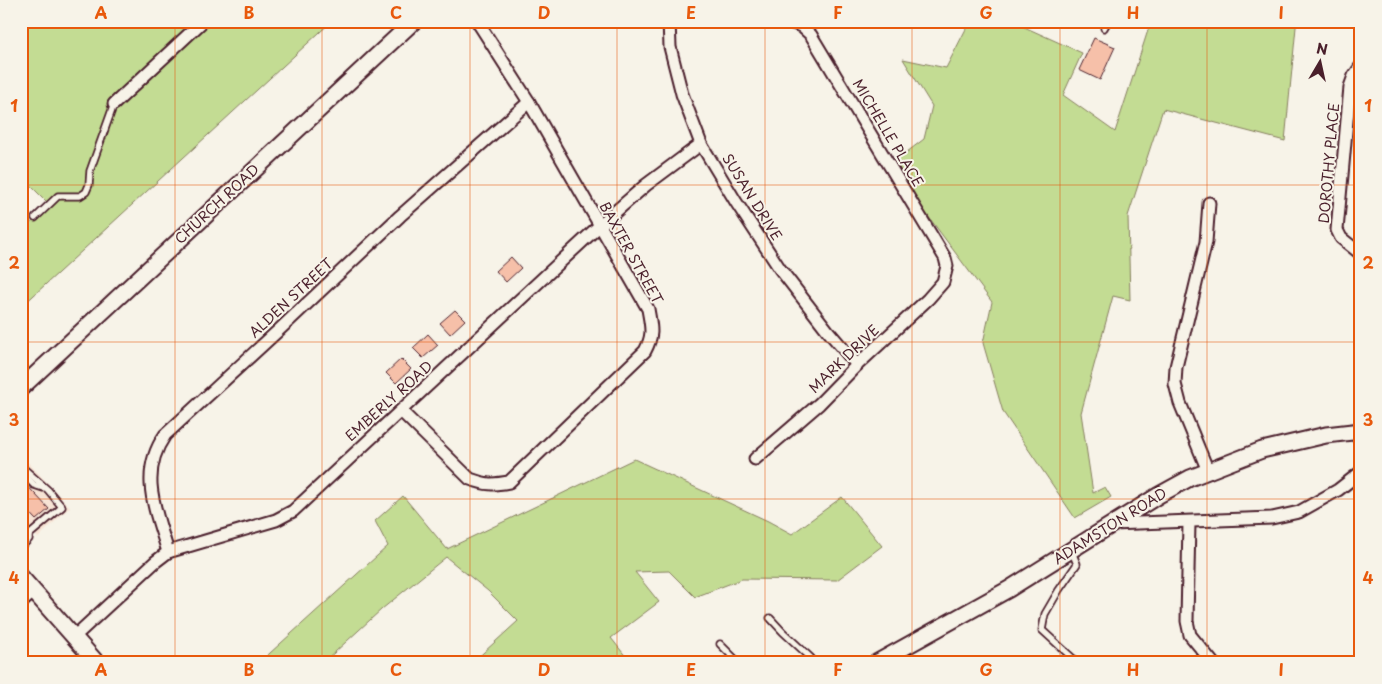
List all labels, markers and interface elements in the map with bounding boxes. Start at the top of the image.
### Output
text: A [95,0,108,24]
text: B [244,0,255,24]
text: C [390,0,402,24]
text: D [538,0,550,24]
text: E [686,0,696,24]
text: F [833,0,843,24]
text: G [979,0,993,24]
text: H [1127,0,1139,24]
text: I [1278,0,1284,24]
text: N [1315,37,1329,60]
north arrow [1294,38,1344,88]
street label: MICHELLE PLACE [848,75,929,191]
text: 1 [10,93,18,117]
text: 1 [1364,93,1372,117]
street label: DOROTHY PLACE [1313,102,1344,224]
street label: SUSAN DRIVE [717,149,788,244]
street label: CHURCH ROAD [170,159,264,249]
street label: BAXTER STREET [595,198,669,308]
text: 2 [8,250,20,274]
text: 2 [1362,250,1374,274]
street label: ALDEN STREET [244,253,338,342]
street label: MARK DRIVE [804,319,884,398]
street label: EMBERLY ROAD [340,356,437,446]
text: 3 [9,407,19,431]
text: 3 [1363,407,1373,431]
street label: ADAMSTON ROAD [1049,482,1171,569]
text: 4 [9,565,20,589]
text: 4 [1363,565,1374,589]
text: A [95,657,108,681]
text: B [244,657,255,681]
text: C [390,657,402,681]
text: D [538,657,550,681]
text: E [686,657,696,681]
text: F [833,657,843,681]
text: G [979,657,993,681]
text: H [1127,657,1139,681]
text: I [1278,657,1284,681]

